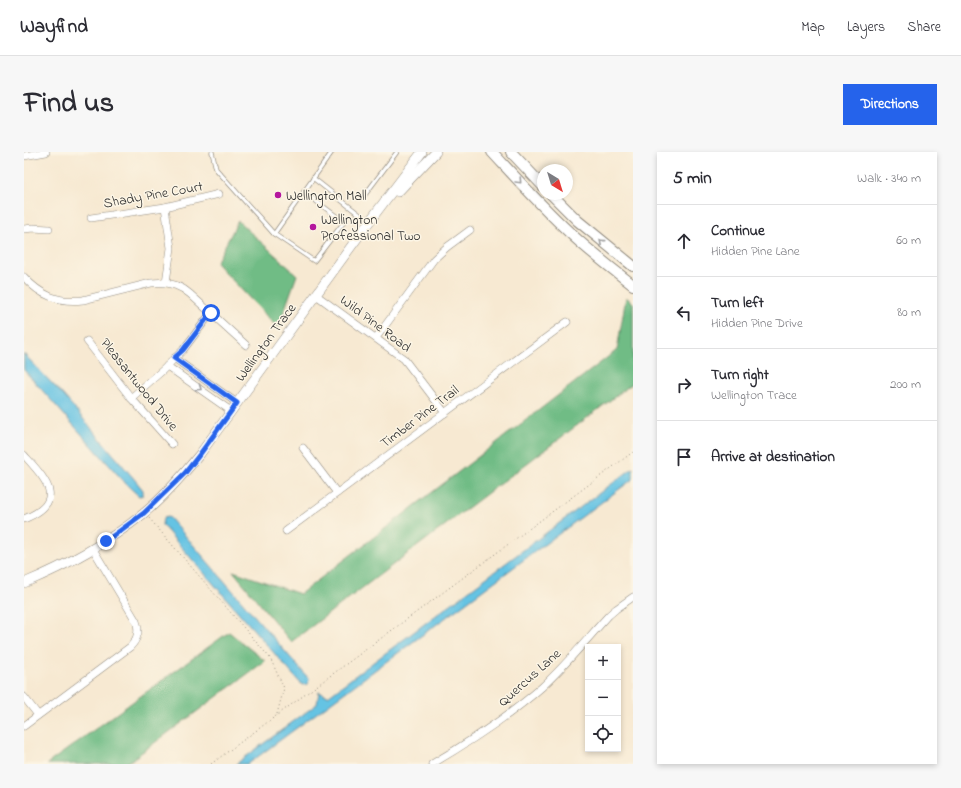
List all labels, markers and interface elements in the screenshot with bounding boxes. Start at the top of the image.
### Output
text: Wayfind [20,14,88,41]
text: Map [801,17,825,38]
text: Layers [847,17,885,38]
text: Share [907,17,941,38]
text: Find us [24,84,114,125]
button: Directions [843,84,937,125]
north arrow [537,164,573,200]
text: 5 min [673,166,712,191]
text: Walk · 340 m [857,169,921,188]
street label: Shady Pine Court [102,176,205,216]
one-way arrow [514,176,521,183]
place label: Wellington Mall [286,186,367,208]
marker: Wellington Mall [273,190,283,200]
place label: Wellington Professional Two [321,210,421,247]
text: Continue [711,220,765,242]
marker: Wellington Professional Two [308,222,318,232]
icon: ahead [673,230,695,252]
text: 60 m [896,231,921,250]
one-way arrow [600,240,607,247]
text: Hidden Pine Lane [711,242,800,261]
street label: Wild Pine Road [335,290,415,358]
text: Turn left [711,292,764,314]
street label: Wellington Trace [231,299,303,387]
icon: left [673,302,695,324]
text: 80 m [897,303,921,322]
route start [202,304,220,322]
text: Hidden Pine Drive [711,314,803,333]
street label: Pleasantwood Drive [95,334,183,436]
text: Turn right [711,364,769,386]
icon: right [673,374,695,396]
text: 200 m [890,375,921,394]
street label: Timber Pine Trail [376,380,464,454]
one-way arrow [194,383,201,390]
text: Wellington Trace [711,386,797,405]
icon: arrive [673,446,695,468]
text: Arrive at destination [711,446,835,468]
route end [97,532,115,550]
street label: Quercus Lane [494,644,567,712]
map controls [585,644,621,752]
button: + [585,644,621,680]
button: − [585,680,621,716]
button: locate [585,716,621,752]

